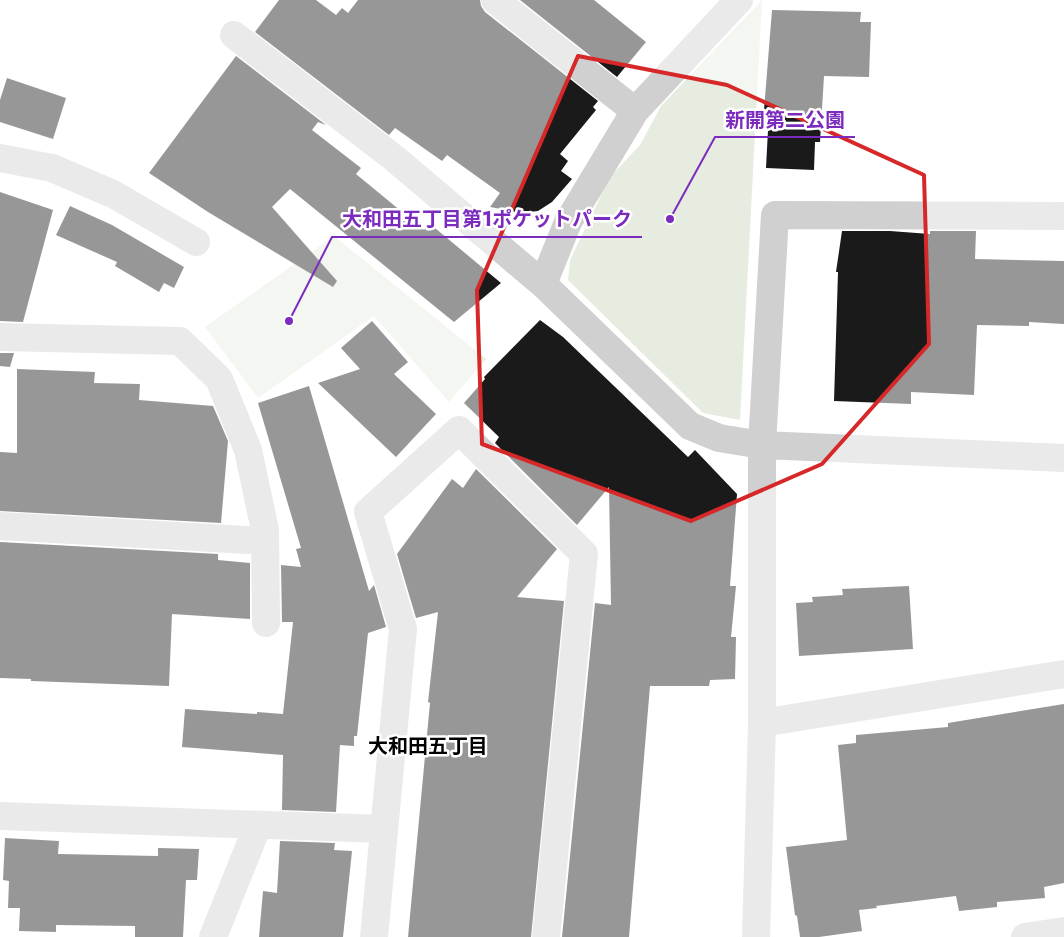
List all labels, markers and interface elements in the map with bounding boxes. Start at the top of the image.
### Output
callout: 新開第二公園 [715,102,855,137]
text: 新開第二公園 [725,106,845,135]
callout: 大和田五丁目第1ポケットパーク [332,202,642,237]
text: 大和田五丁目第1ポケットパーク [342,205,632,234]
district label: 大和田五丁目 [368,732,488,761]

